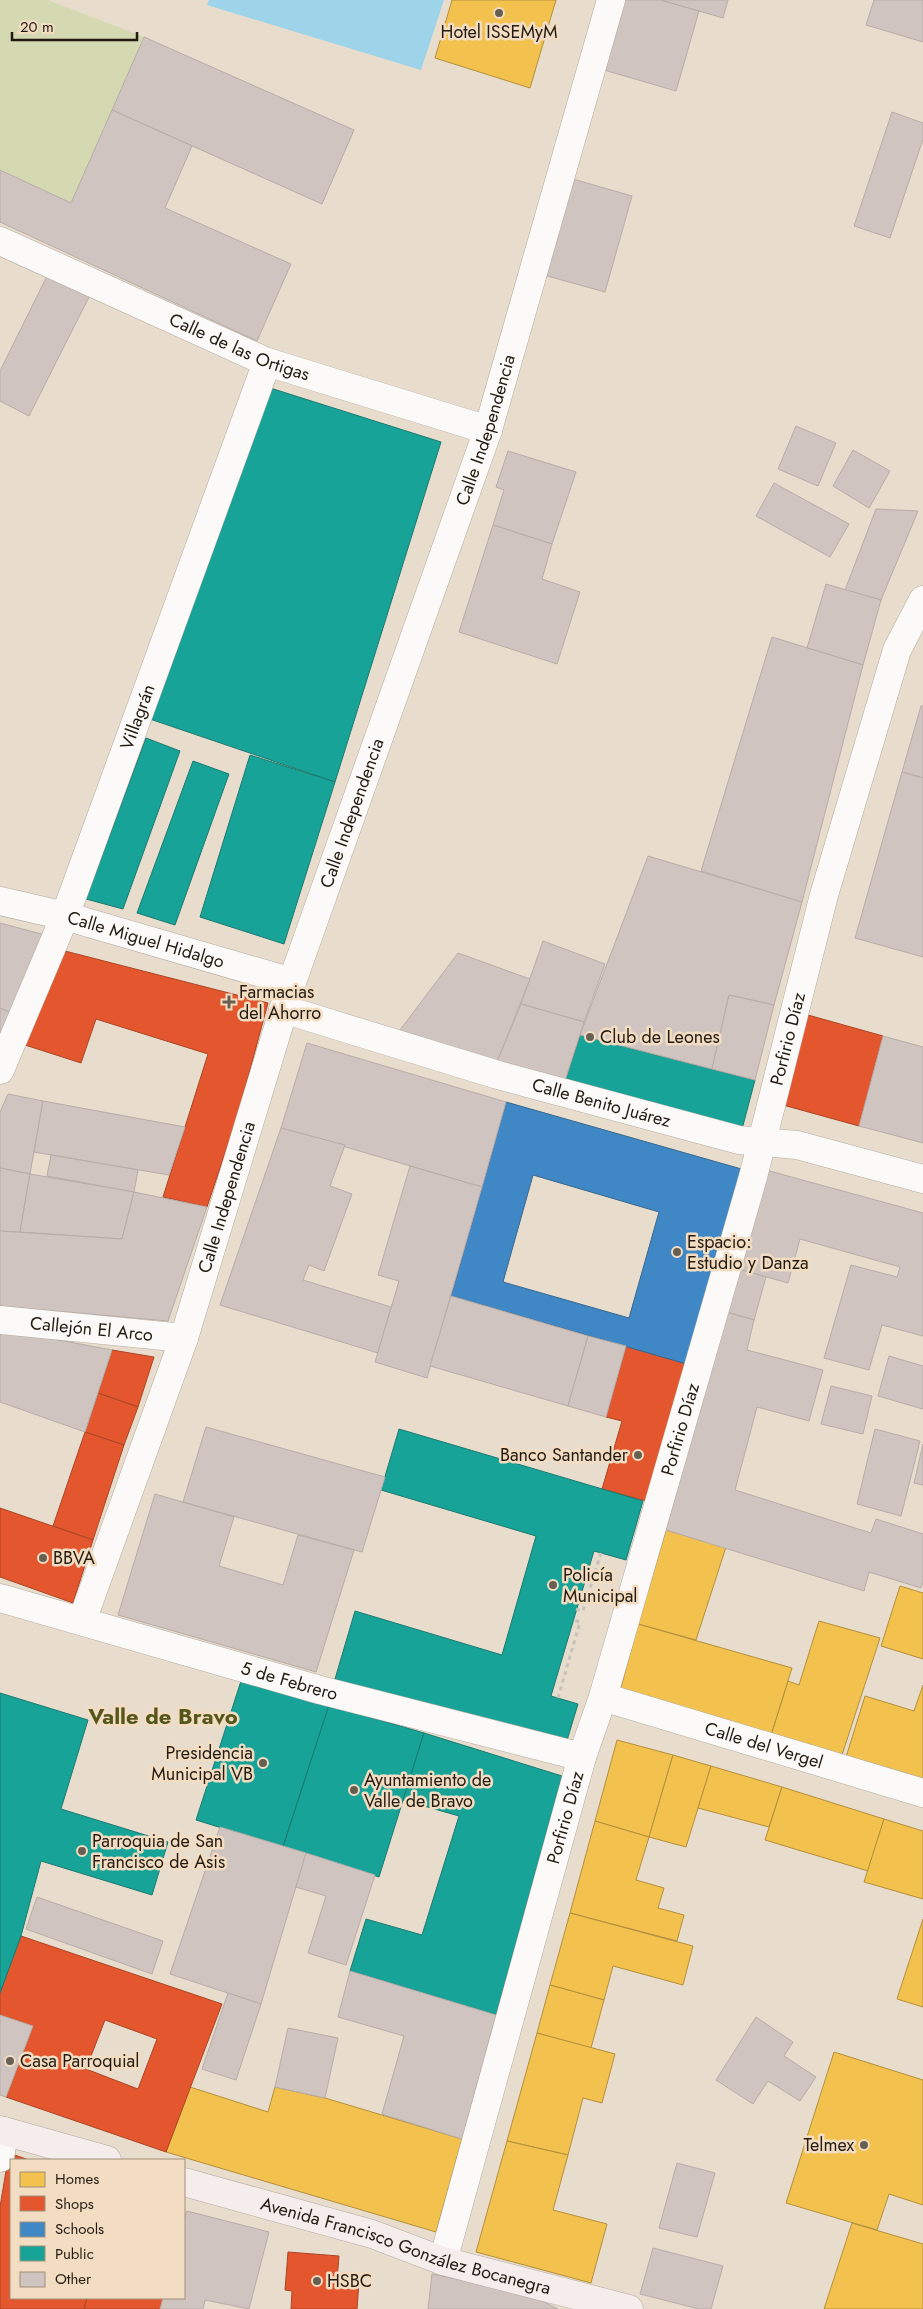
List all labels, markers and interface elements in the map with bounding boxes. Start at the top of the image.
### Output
marker: Hotel ISSEMyM [493,7,505,19]
scale bar [12,10,138,42]
text: 20 m [20,16,54,38]
place label: Hotel ISSEMyM [441,19,557,45]
street label: Calle de las Ortigas [165,306,313,387]
street label: Calle Independencia [449,351,522,509]
street label: Villagrán [114,680,161,753]
street label: Calle Independencia [313,735,391,892]
street label: Calle Miguel Hidalgo [64,904,228,975]
place label: Farmacias del Ahorro [239,979,321,1026]
street label: Porfirio Díaz [764,989,812,1088]
marker: Farmacias del Ahorro [223,996,235,1008]
place label: Club de Leones [600,1024,720,1050]
marker: Club de Leones [584,1031,596,1043]
street label: Calle Benito Juárez [529,1072,674,1134]
street label: Calle Independencia [191,1118,262,1276]
place label: Espacio: Estudio y Danza [687,1229,809,1276]
marker: Espacio: Estudio y Danza [671,1246,683,1258]
street label: Callejón El Arco [29,1310,154,1348]
street label: Porfirio Díaz [655,1379,706,1479]
place label: Banco Santander [500,1442,629,1468]
marker: Banco Santander [632,1449,644,1461]
place label: BBVA [53,1545,95,1571]
marker: BBVA [37,1552,49,1564]
place label: Policía Municipal [563,1562,638,1609]
marker: Policía Municipal [547,1579,559,1591]
street label: 5 de Febrero [238,1655,341,1707]
district label: Valle de Bravo [87,1700,238,1732]
street label: Calle del Vergel [702,1715,826,1775]
place label: Presidencia Municipal VB [151,1740,253,1787]
marker: Presidencia Municipal VB [257,1757,269,1769]
place label: Ayuntamiento de Valle de Bravo [364,1767,491,1814]
street label: Porfirio Díaz [540,1768,591,1867]
marker: Ayuntamiento de Valle de Bravo [348,1784,360,1796]
place label: Parroquia de San Francisco de Asis [92,1828,225,1875]
marker: Parroquia de San Francisco de Asis [76,1845,88,1857]
place label: Casa Parroquial [20,2048,139,2074]
marker: Casa Parroquial [4,2055,16,2067]
place label: Telmex [803,2132,854,2158]
marker: Telmex [858,2139,870,2151]
legend [10,2159,185,2299]
text: Homes [55,2168,99,2190]
street label: Avenida Francisco González Bocanegra [258,2191,554,2301]
text: Shops [55,2193,94,2215]
text: Schools [55,2218,104,2240]
text: Public [55,2243,94,2265]
text: Other [55,2268,92,2290]
place label: HSBC [327,2268,372,2294]
marker: HSBC [311,2275,323,2287]

